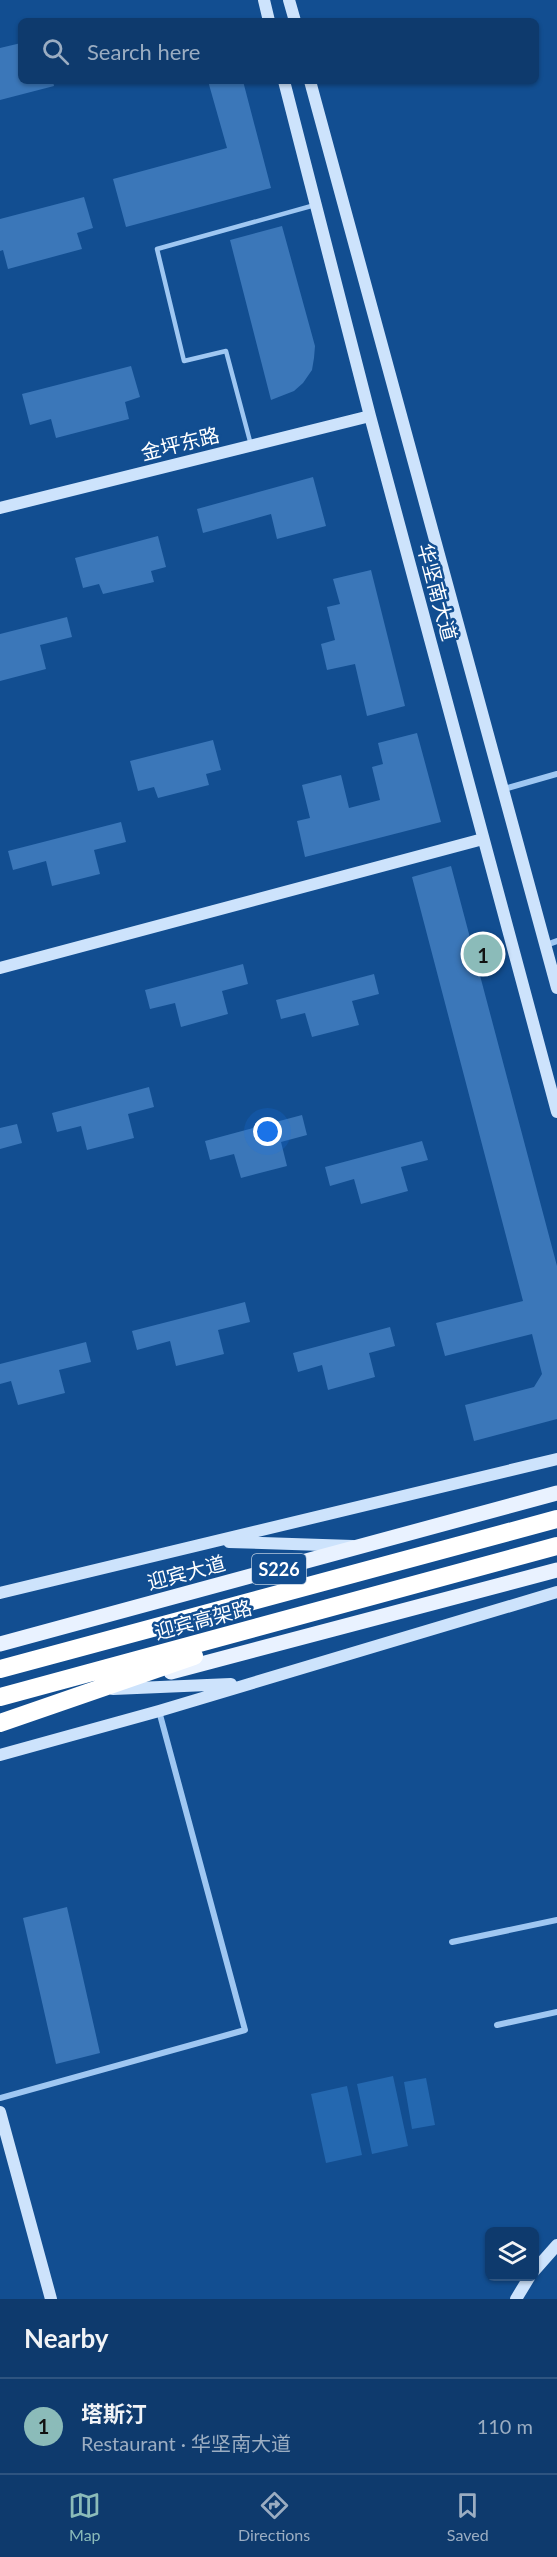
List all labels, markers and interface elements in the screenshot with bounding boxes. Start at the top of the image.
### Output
search box [18,18,539,84]
icon: search [39,35,72,68]
text: Search here [87,38,200,65]
street label: 金坪东路 [138,422,222,464]
street label: 华坚南大道 [413,541,463,643]
pin: 1 [464,932,502,976]
your location [253,1117,282,1146]
street label: 迎宾大道 [144,1550,228,1594]
road number: S226 [252,1554,306,1584]
street label: 迎宾高架路 [152,1594,254,1644]
map controls [485,2227,539,2281]
button: layers [485,2227,539,2281]
text: Nearby [24,2322,109,2354]
text: 塔斯汀 [81,2400,147,2427]
text: 1 [38,2414,49,2438]
text: 110 m [477,2414,533,2438]
text: Restaurant · 华坚南大道 [81,2431,291,2455]
tab: Map [68,2489,101,2544]
tab: Directions [238,2489,310,2544]
tab: Saved [447,2489,489,2544]

